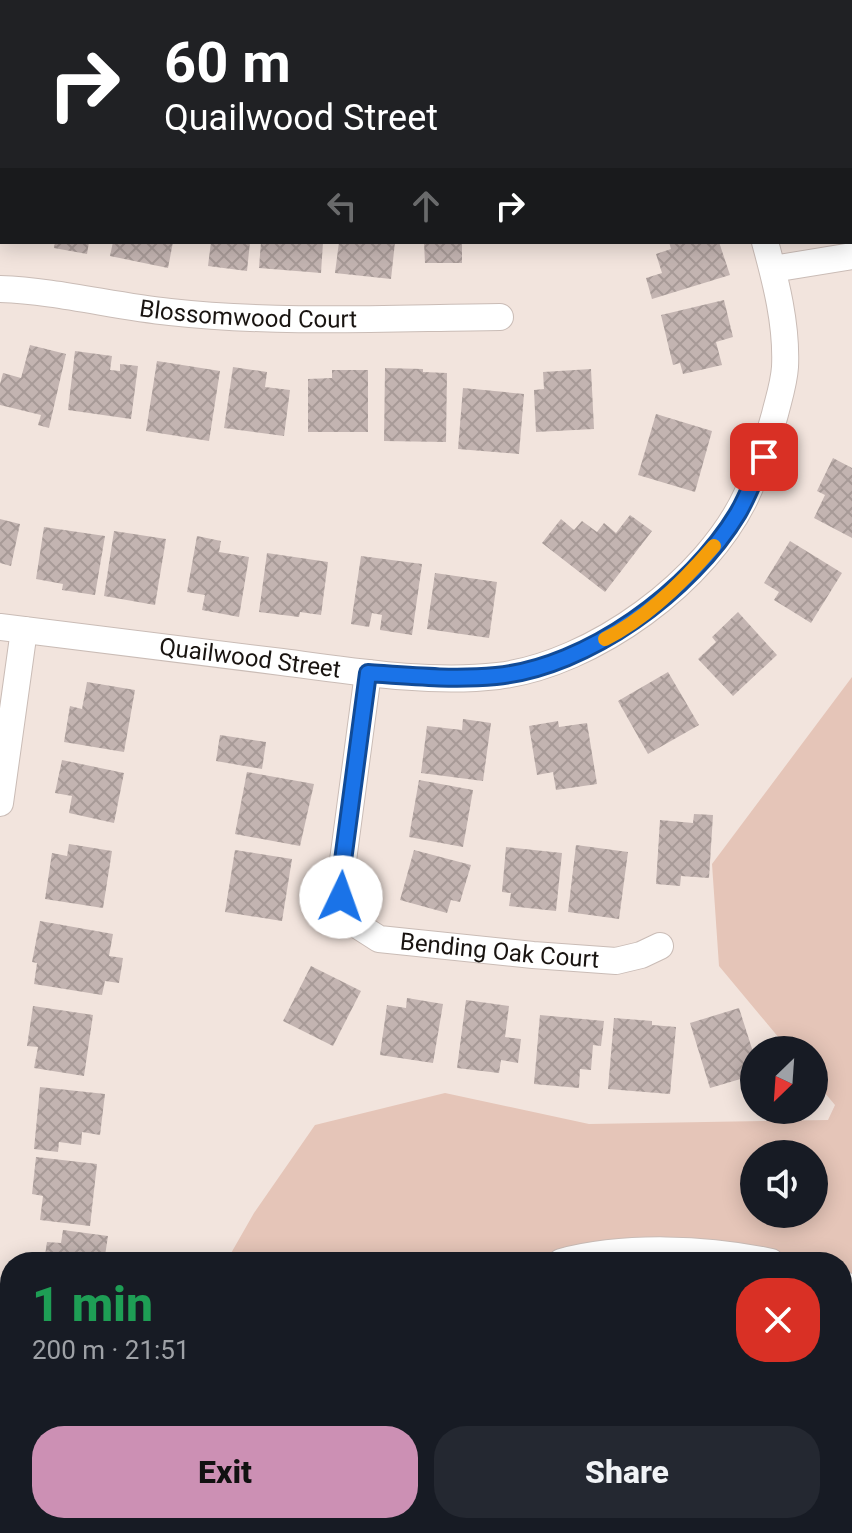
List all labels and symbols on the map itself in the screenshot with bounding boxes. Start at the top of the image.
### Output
street label: Blossomwood Court [138,294,357,333]
pin [730,423,798,491]
street label: Quailwood Street [158,633,343,684]
position arrow [299,855,383,939]
street label: Bending Oak Court [399,927,600,974]
north arrow [740,1036,828,1124]

